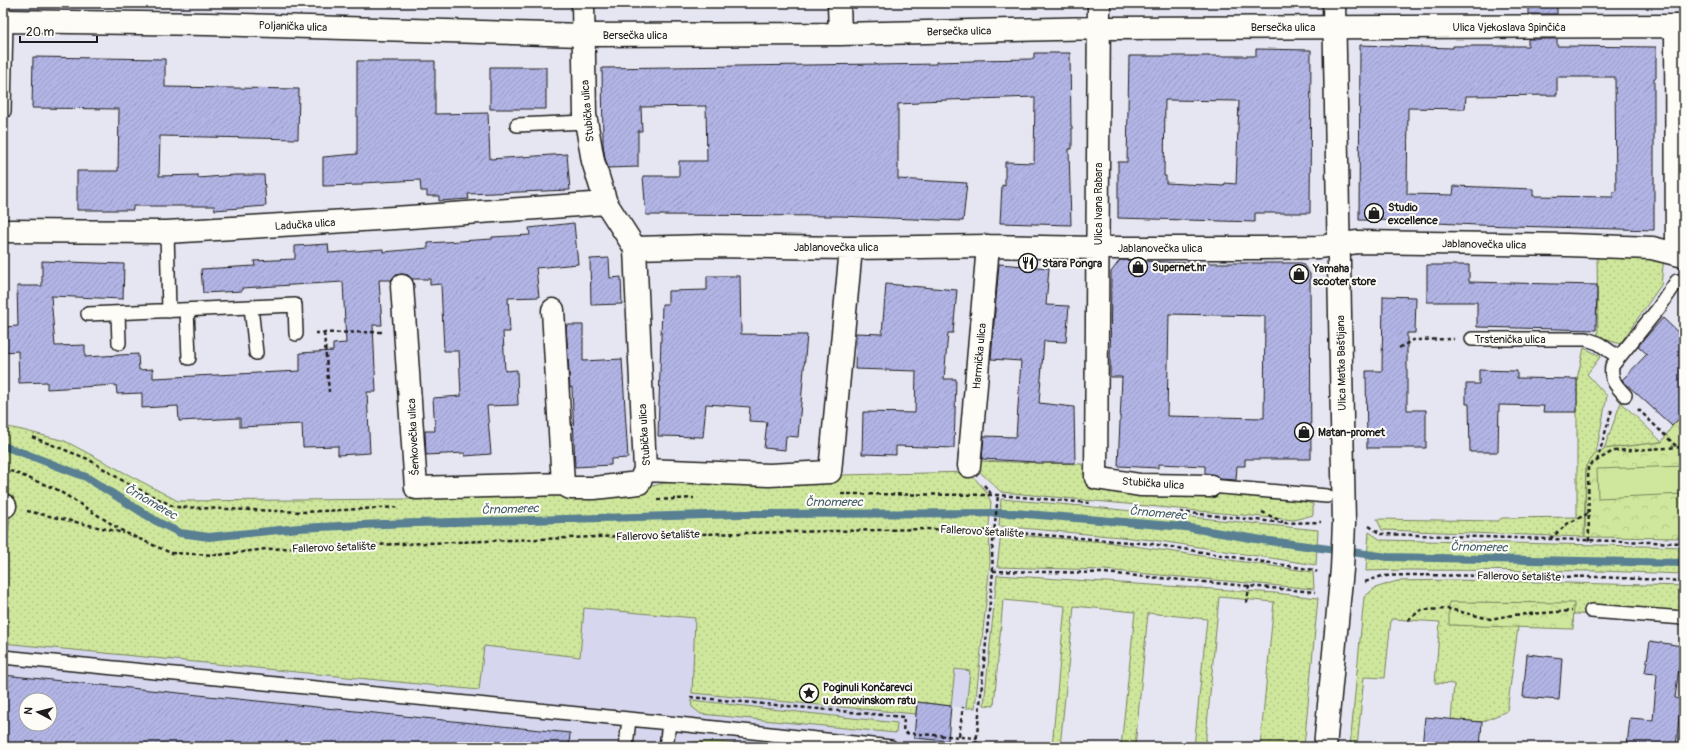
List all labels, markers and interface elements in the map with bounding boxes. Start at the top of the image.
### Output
scale bar [20,18,97,44]
street label: Poljanička ulica [258,19,328,34]
street label: Bersečka ulica [1251,21,1315,34]
street label: Ulica Vjekoslava Spinčića [1452,21,1566,34]
street label: Bersečka ulica [927,24,991,39]
text: 20 m [26,25,55,40]
street label: Bersečka ulica [603,29,667,42]
street label: Stubička ulica [578,79,597,143]
street label: Ulica Ivana Rabara [1092,163,1105,245]
place label: Studio excellence [1387,201,1438,227]
shop icon: Studio excellence [1363,202,1385,224]
street label: Ladučka ulica [274,216,336,233]
street label: Jablanovečka ulica [1442,237,1526,252]
street label: Jablanovečka ulica [794,241,878,254]
street label: Jablanovečka ulica [1118,242,1202,255]
restaurant icon: Stara Pongra [1017,252,1039,274]
shop icon: Supernet.hr [1127,256,1149,278]
place label: Stara Pongra [1042,257,1102,270]
place label: Supernet.hr [1152,261,1207,274]
place label: Yamaha scooter store [1312,262,1376,288]
shop icon: Yamaha scooter store [1288,263,1310,285]
street label: Ulica Matka Baštijana [1334,315,1349,411]
street label: Harmička ulica [970,322,989,390]
street label: Trstenička ulica [1474,333,1546,346]
street label: Šenkovečka ulica [404,398,422,476]
street label: Stubička ulica [636,403,653,467]
shop icon: Matan-promet [1293,421,1315,443]
place label: Matan-promet [1318,426,1386,439]
street label: Stubička ulica [1121,475,1185,492]
water label: Črnomerec [122,481,181,524]
water label: Črnomerec [805,494,864,510]
water label: Črnomerec [481,500,540,518]
water label: Črnomerec [1129,503,1188,524]
street label: Fallerovo šetalište [940,523,1025,540]
street label: Fallerovo šetalište [616,528,701,543]
water label: Črnomerec [1450,538,1509,556]
street label: Fallerovo šetalište [292,540,377,555]
street label: Fallerovo šetalište [1477,569,1562,584]
place label: Poginuli Končarevci u domovinskom ratu [823,681,917,707]
place icon: Poginuli Končarevci u domovinskom ratu [798,682,820,704]
north arrow [18,692,58,732]
text: N [22,706,36,715]

